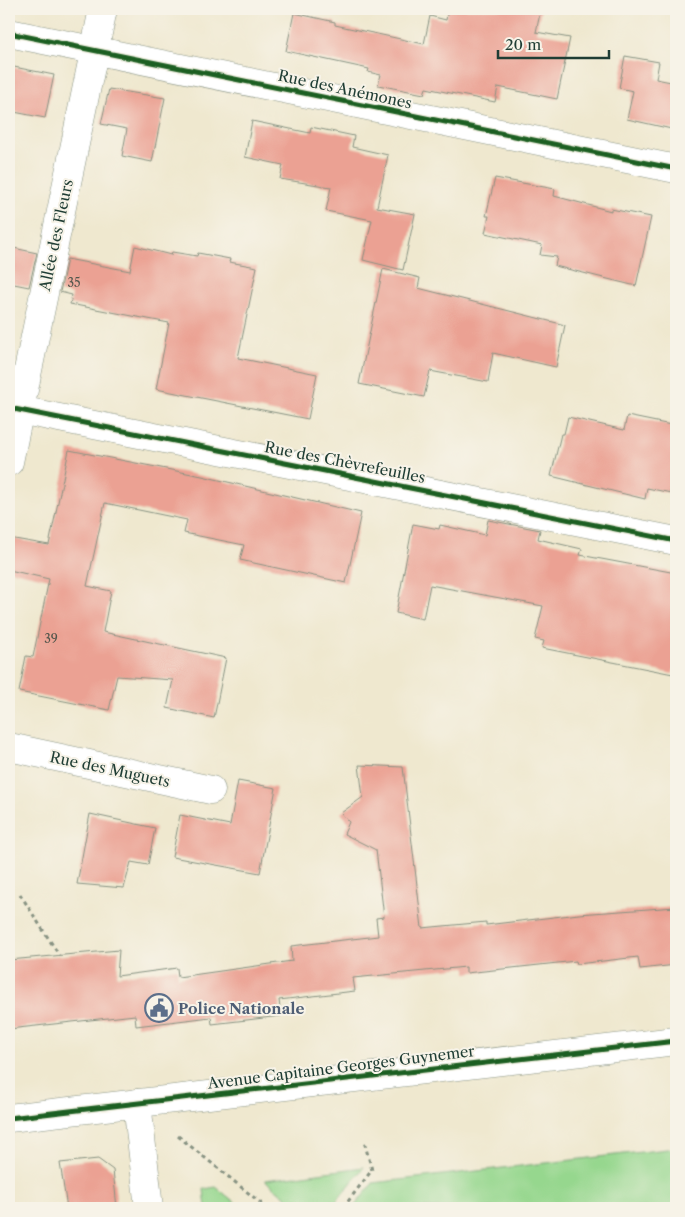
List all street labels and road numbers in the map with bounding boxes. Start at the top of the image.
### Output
street label: Rue des Anémones [276,66,414,112]
street label: Allée des Fleurs [35,177,77,293]
street label: Rue des Chèvrefeuilles [263,437,427,487]
street label: Rue des Muguets [48,747,172,791]
street label: Avenue Capitaine Georges Guynemer [205,1041,476,1093]

